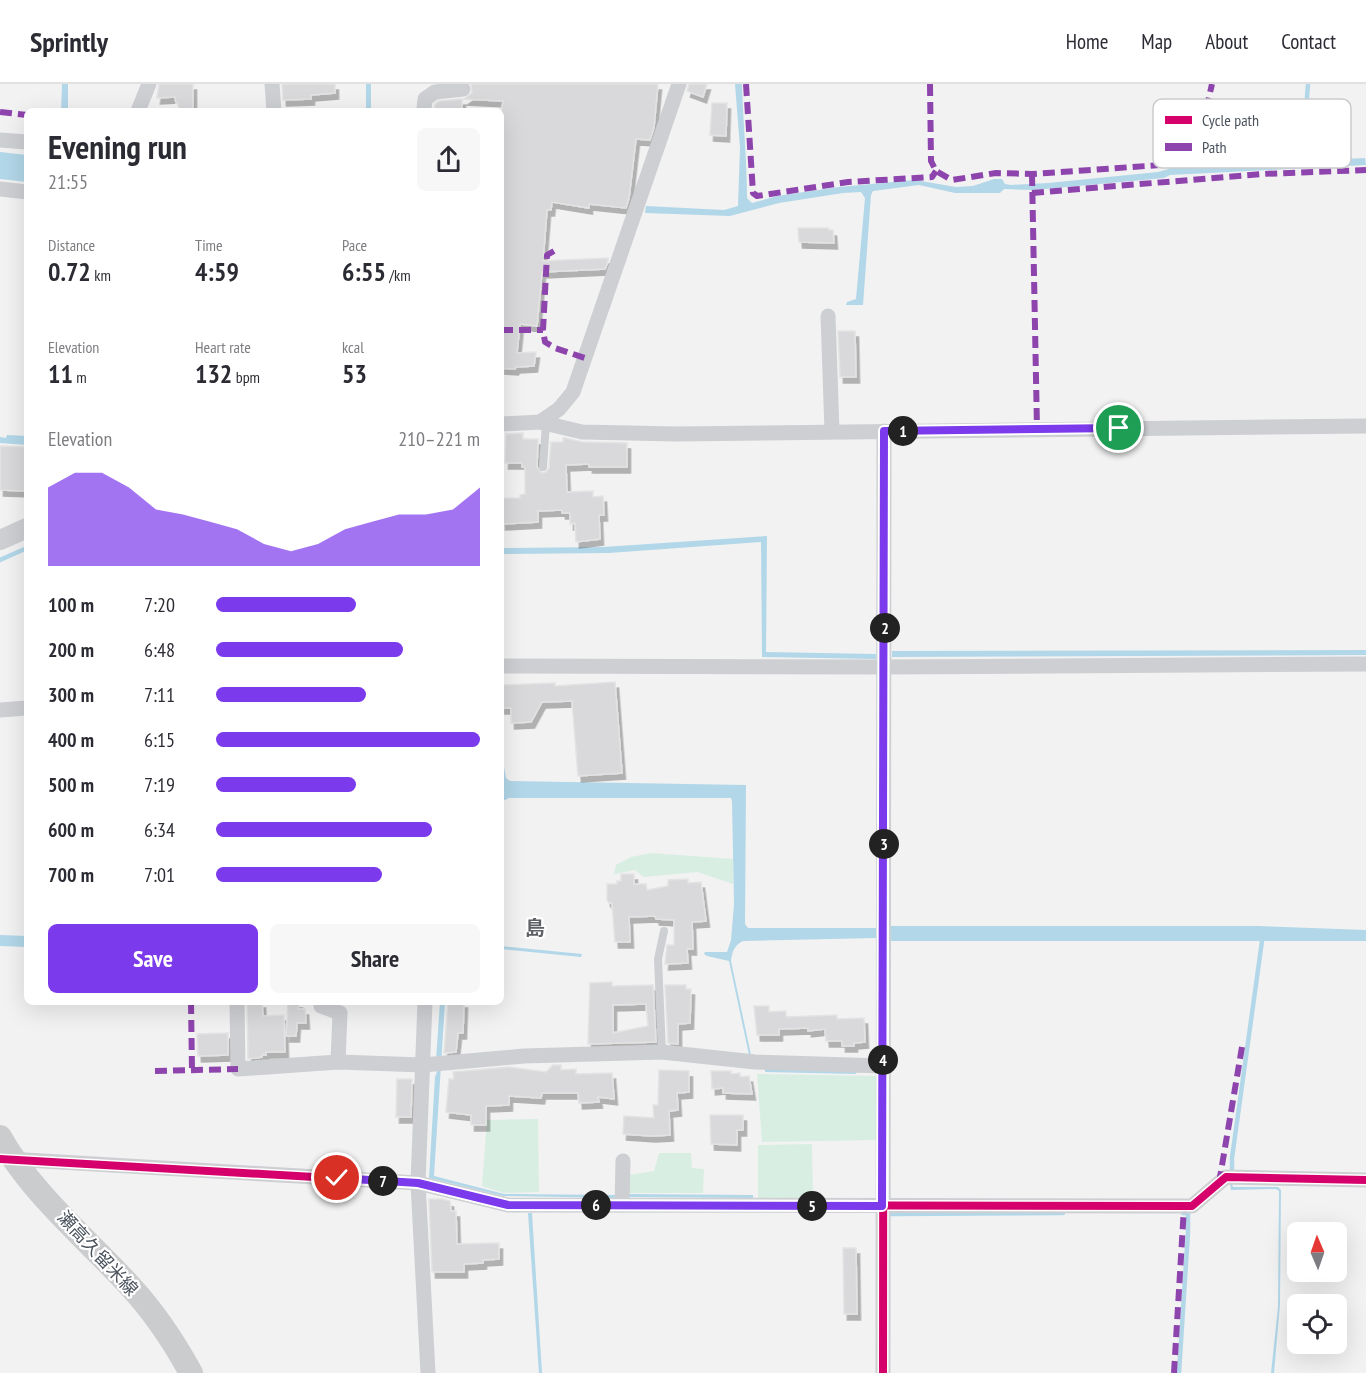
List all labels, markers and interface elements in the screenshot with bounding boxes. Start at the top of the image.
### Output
text: Sprintly [30,23,108,60]
text: Home [1066,28,1108,55]
text: Map [1141,28,1172,55]
text: About [1205,28,1248,55]
text: Contact [1281,28,1336,55]
legend [1153,99,1351,168]
text: Cycle path [1202,110,1259,130]
text: Evening run [48,125,187,168]
button: share [417,128,480,191]
text: Path [1202,137,1227,157]
text: 21:55 [48,169,88,195]
text: Distance [48,235,95,255]
text: Time [195,235,223,255]
text: Pace [342,235,367,255]
text: 0.72 [48,255,91,288]
text: 4:59 [195,255,239,288]
text: 6:55 [342,255,386,288]
text: km [91,265,111,285]
text: /km [386,265,411,285]
text: Elevation [48,337,99,357]
text: Heart rate [195,337,251,357]
text: kcal [342,337,364,357]
text: 11 [48,357,73,390]
text: 132 [195,357,232,390]
text: 53 [342,357,367,390]
text: m [73,367,87,387]
text: bpm [232,367,260,387]
pin [1093,402,1144,453]
icon: arrive [1102,411,1135,444]
pin: 1 [888,416,918,446]
text: 1 [899,421,907,441]
text: Elevation [48,426,112,452]
text: 210–221 m [398,426,480,452]
text: 100 m [48,592,94,618]
text: 7:20 [144,592,175,618]
pin: 2 [870,613,900,643]
text: 2 [881,618,889,638]
text: 200 m [48,637,94,663]
text: 6:48 [144,637,175,663]
text: 300 m [48,682,94,708]
text: 7:11 [144,682,175,708]
text: 400 m [48,727,94,753]
text: 6:15 [144,727,175,753]
text: 500 m [48,772,94,798]
text: 7:19 [144,772,175,798]
text: 600 m [48,817,94,843]
text: 6:34 [144,817,175,843]
pin: 3 [869,829,899,859]
text: 3 [880,834,888,854]
text: 700 m [48,862,94,888]
text: 7:01 [144,862,175,888]
district label: 島 [525,915,545,941]
button: Save [48,924,258,993]
button: Share [270,924,480,993]
pin: 4 [868,1045,898,1075]
text: 4 [879,1050,887,1070]
pin [311,1152,362,1203]
icon: check [320,1161,353,1194]
pin: 7 [368,1166,398,1196]
text: 7 [379,1171,387,1191]
pin: 6 [581,1190,611,1220]
pin: 5 [797,1191,827,1221]
text: 6 [592,1195,600,1215]
text: 5 [808,1196,816,1216]
street label: 瀬高久留米線 [53,1206,143,1300]
north arrow [1287,1222,1347,1282]
map controls [1287,1222,1347,1354]
button: locate [1287,1294,1347,1354]

